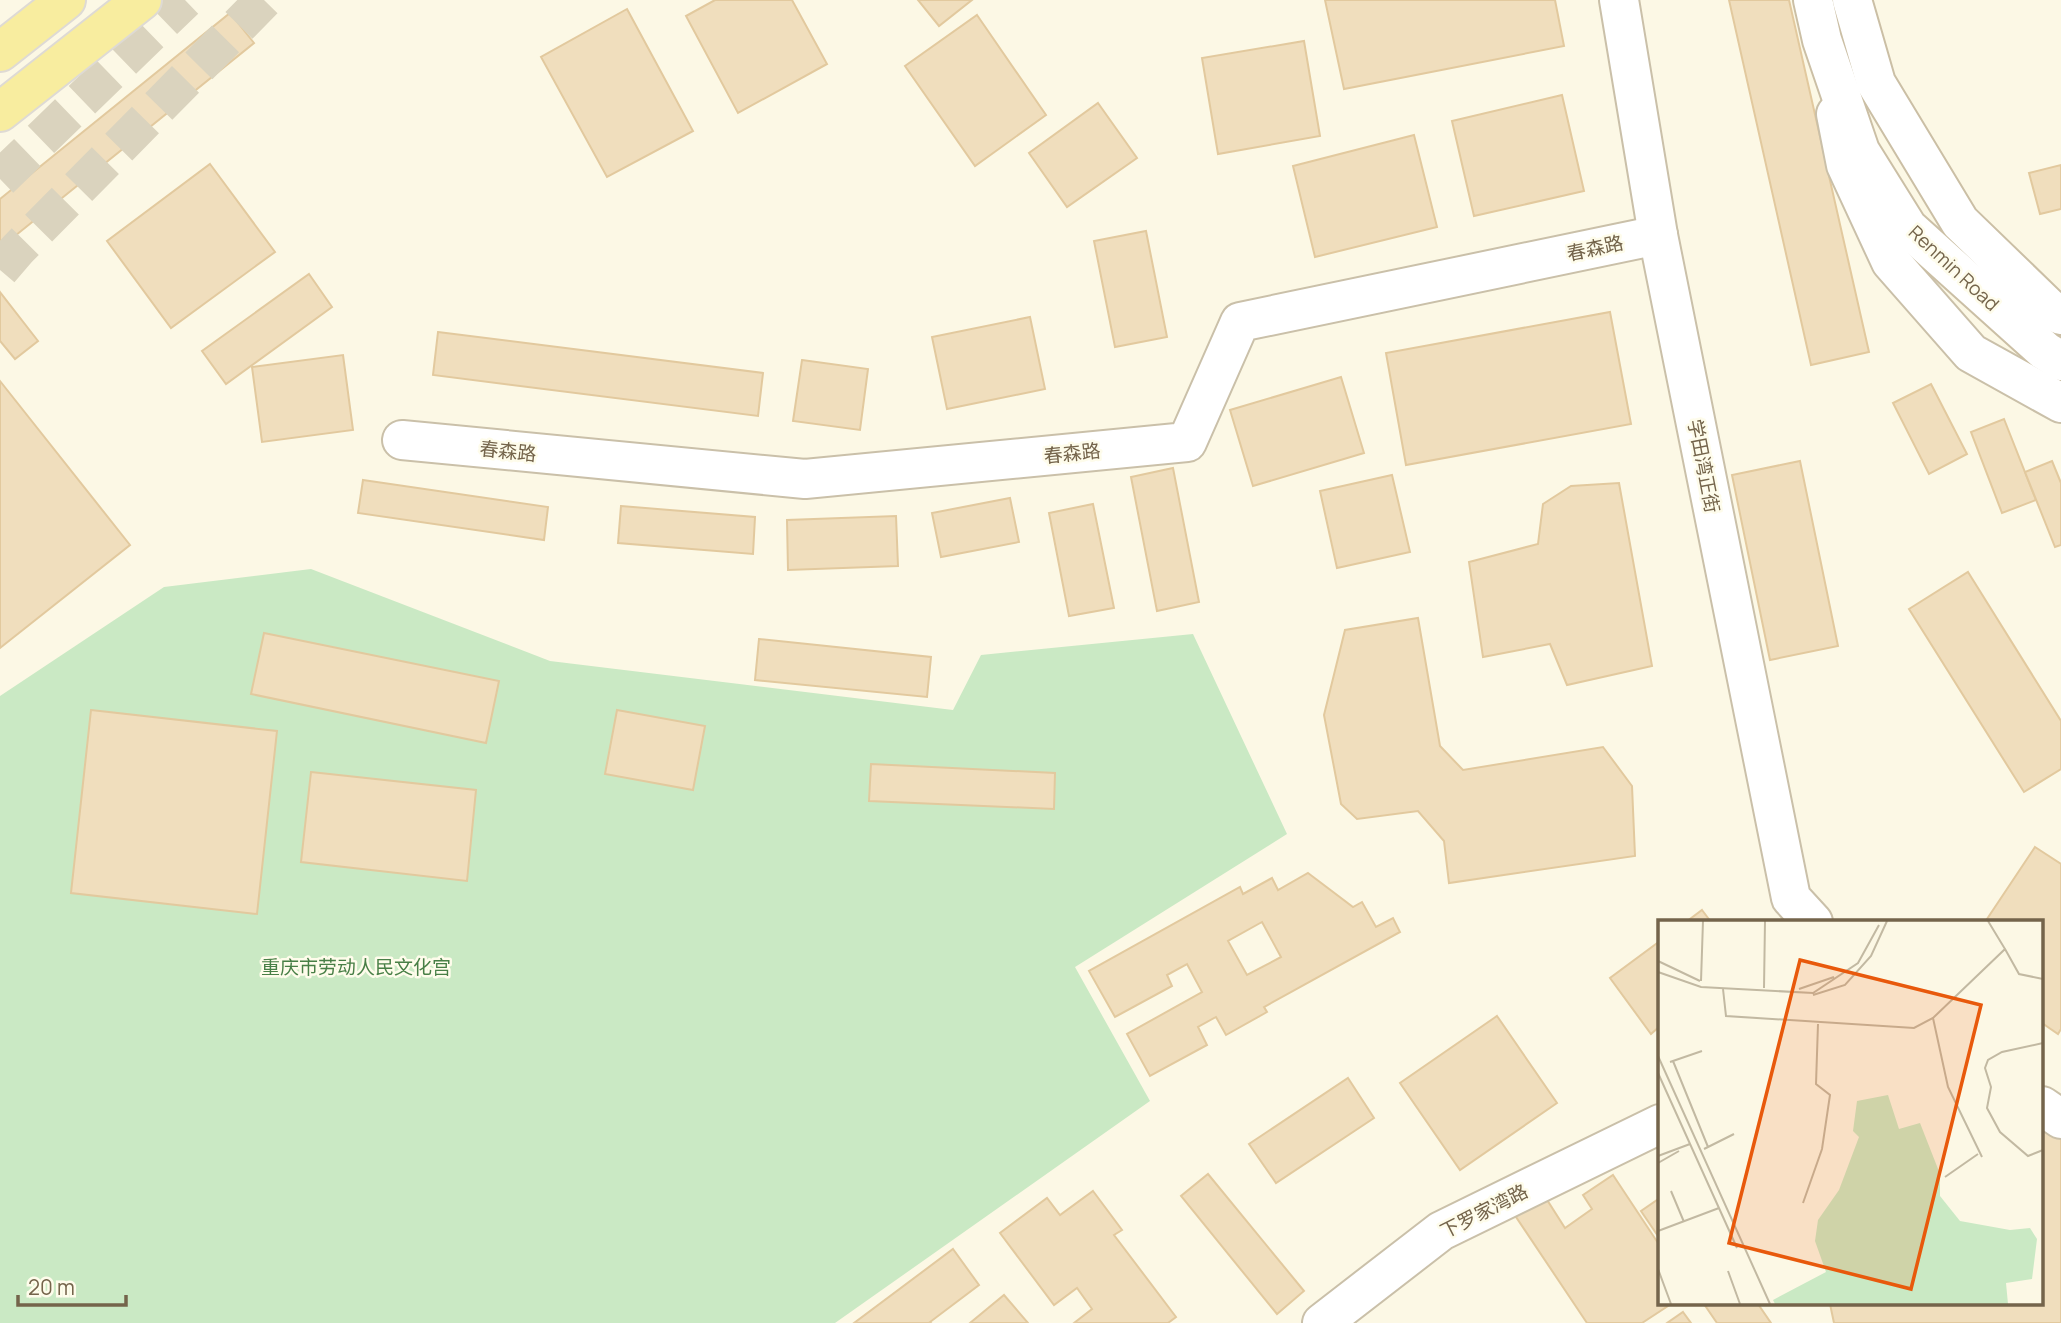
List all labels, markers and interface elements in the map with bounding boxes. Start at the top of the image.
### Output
street label: Renmin Road [1903,219,2005,317]
street label: 春森路 [1564,229,1626,267]
street label: 学田湾正街 [1682,417,1726,515]
street label: 春森路 [478,435,538,467]
street label: 春森路 [1042,437,1102,469]
inset map [1658,920,2044,1306]
park label: 重庆市劳动人民文化宫 [261,954,451,980]
street label: 下罗家湾路 [1436,1178,1532,1244]
scale bar [18,1264,126,1308]
text: 20 m [28,1273,75,1301]

